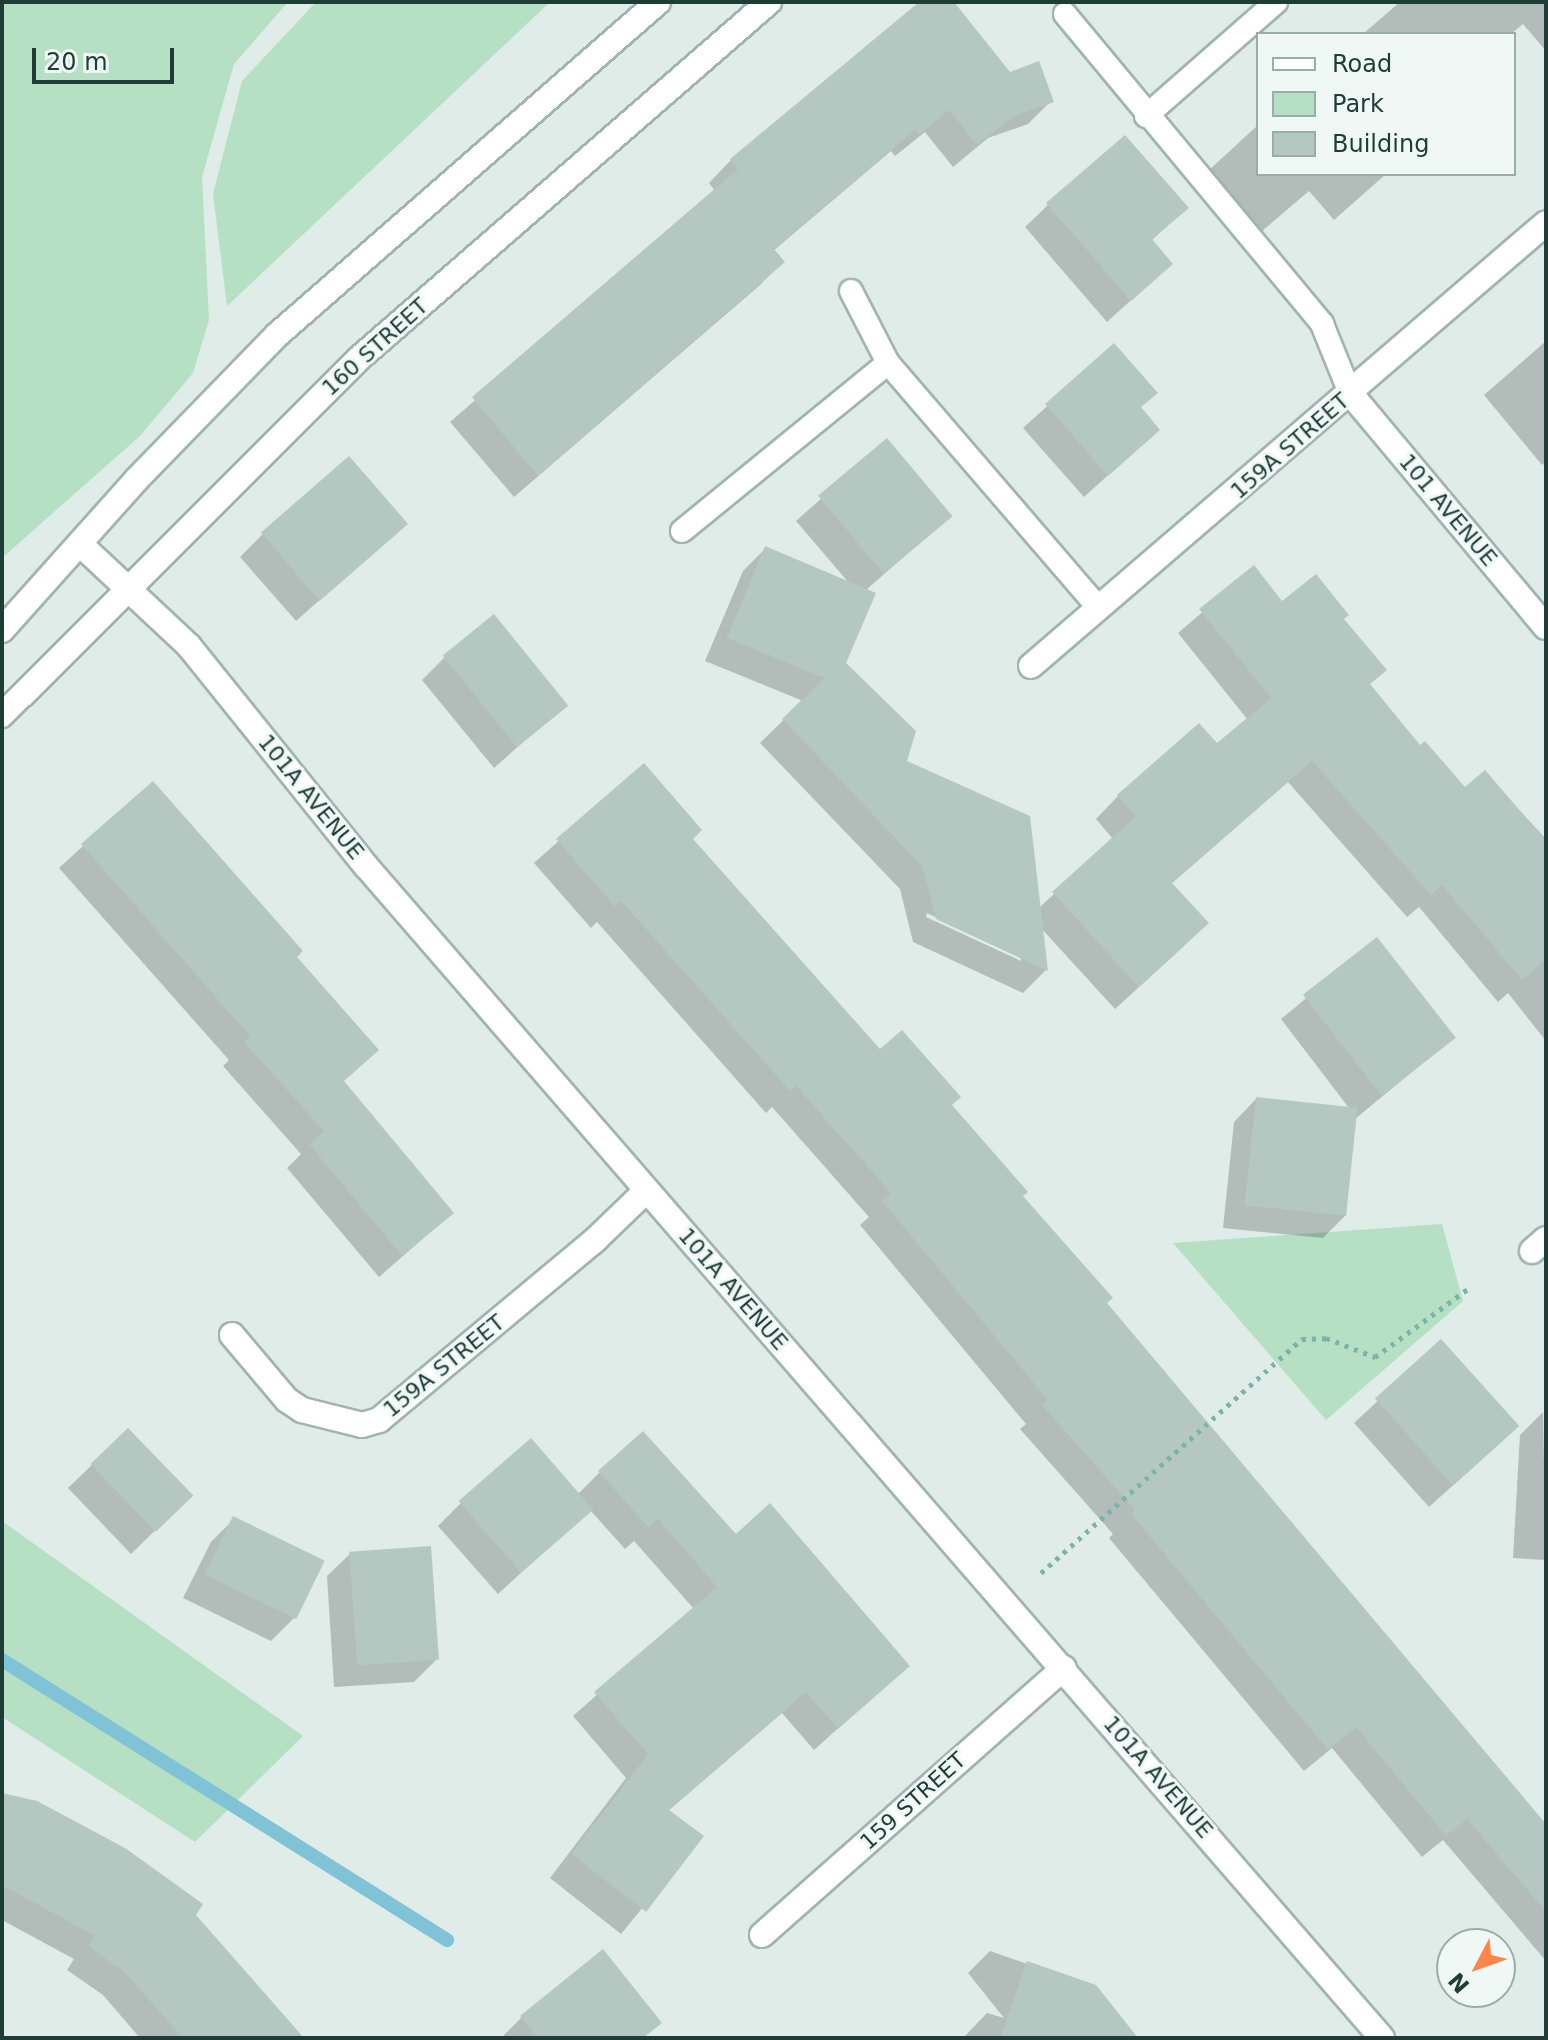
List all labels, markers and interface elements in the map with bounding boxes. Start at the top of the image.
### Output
scale bar [36,32,178,82]
legend [1256,32,1516,176]
text: 20 m [46,48,108,76]
text: Road [1332,50,1392,78]
text: Park [1332,90,1384,118]
text: Building [1332,130,1429,158]
street label: 160 STREET [317,293,433,401]
street label: 159A STREET [1226,388,1354,504]
street label: 101 AVENUE [1394,449,1502,571]
street label: 101A AVENUE [253,729,369,865]
street label: 101A AVENUE [673,1223,793,1355]
street label: 159A STREET [378,1309,510,1423]
street label: 101A AVENUE [1098,1711,1218,1843]
street label: 159 STREET [855,1747,971,1855]
north arrow [1436,1928,1516,2008]
text: N [1444,1968,1475,1998]

